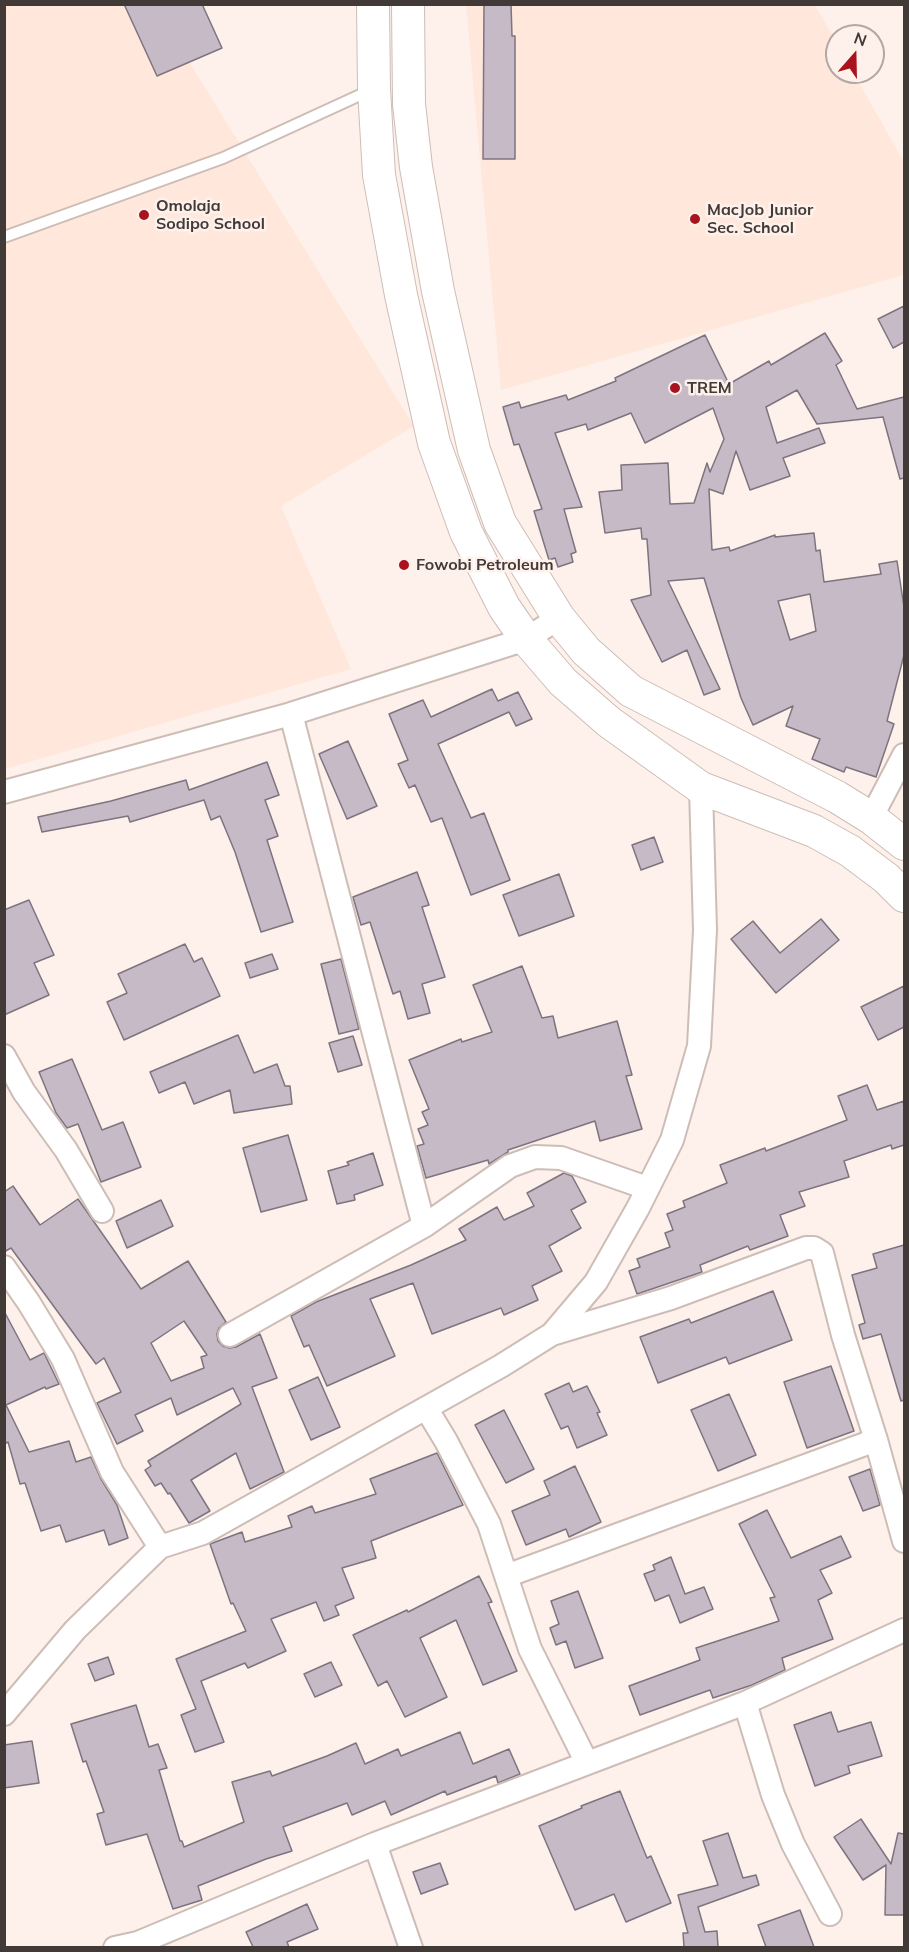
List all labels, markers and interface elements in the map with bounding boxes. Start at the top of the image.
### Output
north arrow [825,24,885,84]
text: N [851,27,870,50]
place label: Omolaja Sodipo School [156,196,265,234]
place label: MacJob Junior Sec. School [707,200,813,238]
marker: Omolaja Sodipo School [137,208,151,222]
marker: MacJob Junior Sec. School [688,212,702,226]
place label: TREM [687,378,732,398]
marker: TREM [668,381,682,395]
place label: Fowobi Petroleum [416,555,554,575]
marker: Fowobi Petroleum [397,558,411,572]

